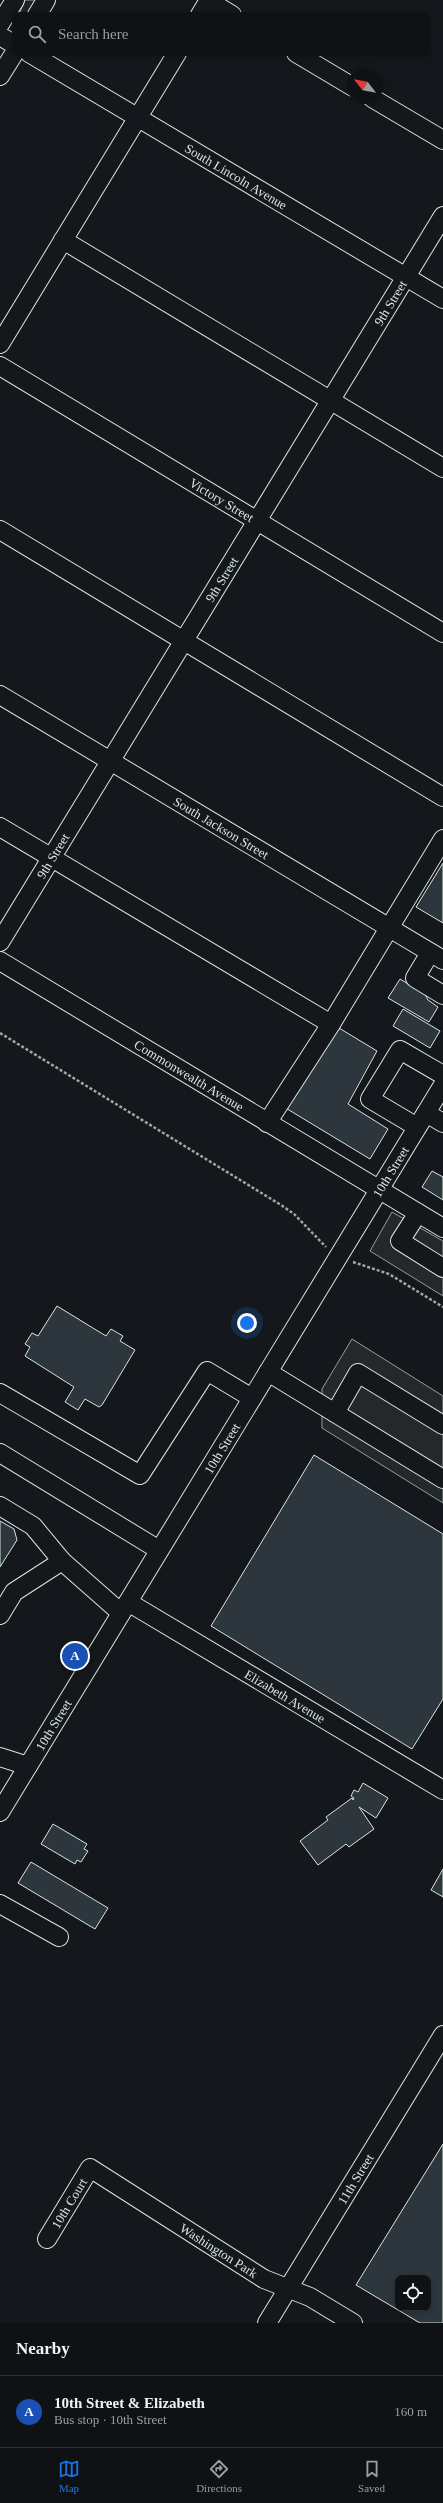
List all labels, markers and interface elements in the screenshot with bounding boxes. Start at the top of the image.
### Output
search box [12,12,431,56]
icon: search [26,23,48,45]
text: Search here [58,26,128,42]
north arrow [347,68,383,104]
street label: South Lincoln Avenue [182,140,290,212]
street label: 9th Street [371,277,410,328]
street label: Victory Street [187,475,257,525]
street label: 9th Street [202,554,241,605]
street label: South Jackson Street [171,793,272,862]
street label: 9th Street [33,830,72,881]
street label: Commonwealth Avenue [132,1036,247,1114]
street label: 10th Street [369,1143,412,1200]
your location [237,1313,257,1333]
street label: 10th Street [200,1420,243,1476]
pin: A [62,1641,88,1671]
street label: Elizabeth Avenue [242,1666,328,1726]
street label: 10th Street [32,1696,74,1753]
street label: 11th Street [334,2151,376,2207]
street label: 10th Court [48,2175,90,2231]
street label: Washington Park [177,2220,261,2281]
map controls [395,2275,431,2311]
button: locate [395,2275,431,2311]
text: Nearby [16,2339,70,2358]
text: 10th Street & Elizabeth [54,2395,205,2411]
text: A [24,2404,34,2419]
text: 160 m [394,2404,427,2419]
text: Bus stop · 10th Street [54,2412,167,2427]
tab: Map [58,2458,80,2494]
tab: Directions [196,2458,242,2494]
tab: Saved [358,2458,385,2494]

